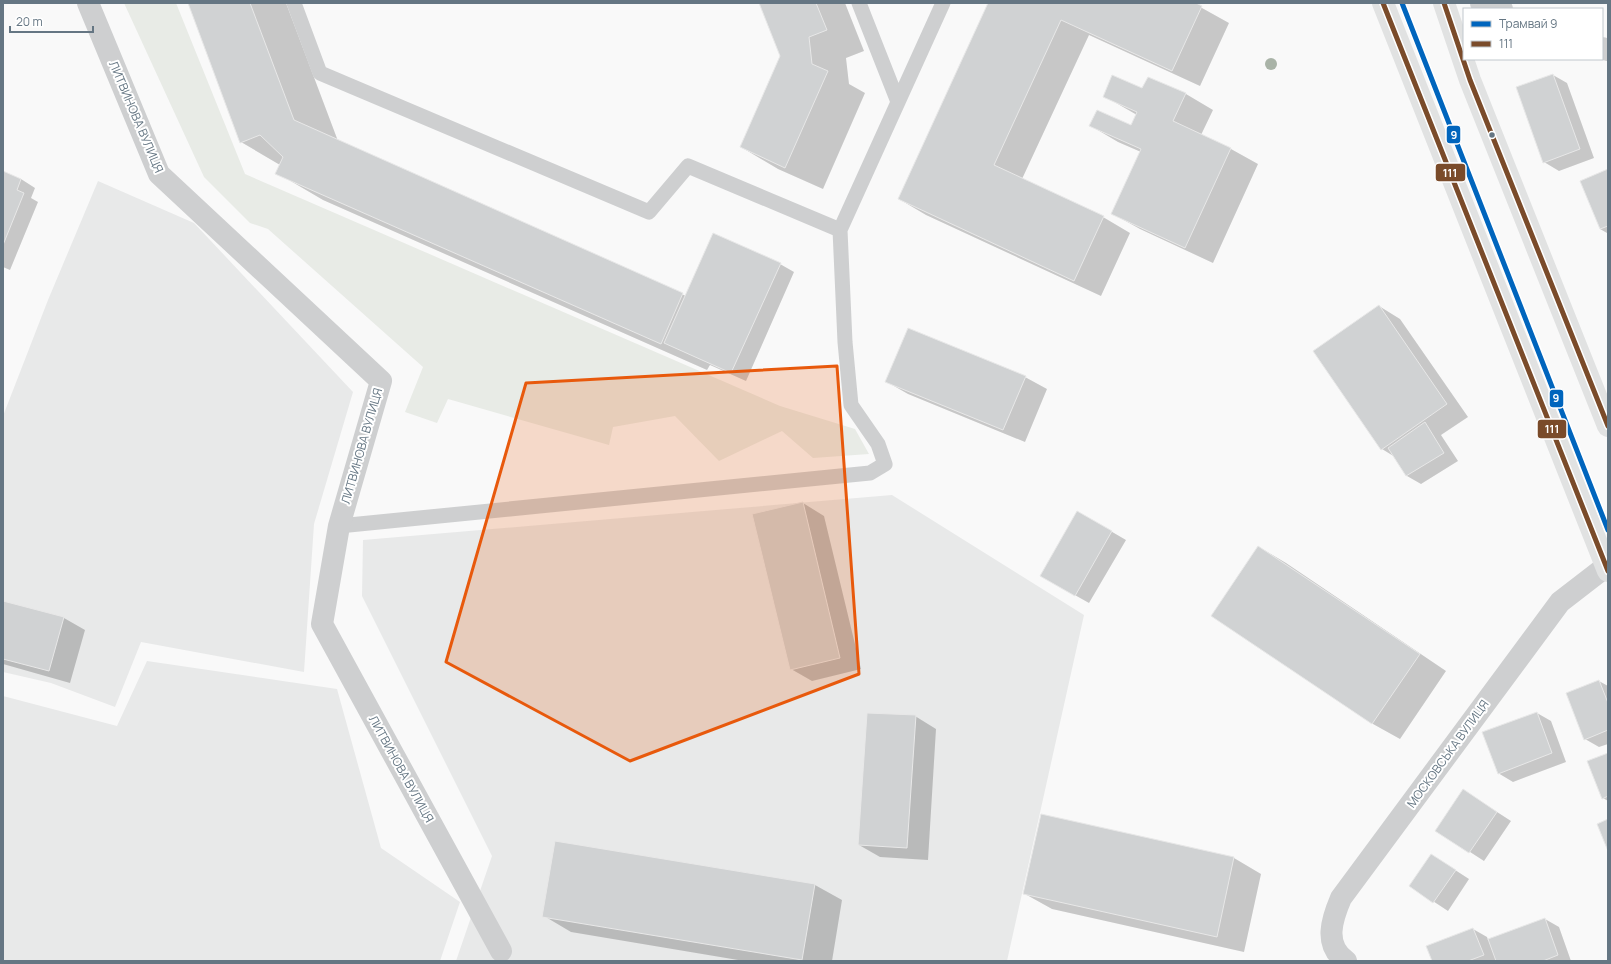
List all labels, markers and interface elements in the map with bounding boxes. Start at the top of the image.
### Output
scale bar [10,8,93,34]
legend [1463,8,1603,60]
text: 20 m [16,13,43,30]
text: Трамвай 9 [1499,15,1557,32]
text: 111 [1499,35,1513,52]
street label: ЛИТВИНОВА ВУЛИЦЯ [105,58,168,175]
line badge: 9 [1446,125,1461,144]
text: 9 [1451,127,1458,142]
unlabelled marker [1487,130,1497,140]
line badge: 111 [1435,163,1466,182]
text: 111 [1443,165,1457,180]
street label: ЛИТВИНОВА ВУЛИЦЯ [337,386,386,506]
line badge: 9 [1549,389,1564,408]
text: 9 [1553,390,1560,405]
line badge: 111 [1537,419,1567,439]
text: 111 [1545,421,1559,436]
street label: МОСКОВСЬКА ВУЛИЦЯ [1403,696,1493,811]
street label: ЛИТВИНОВА ВУЛИЦЯ [365,712,438,825]

